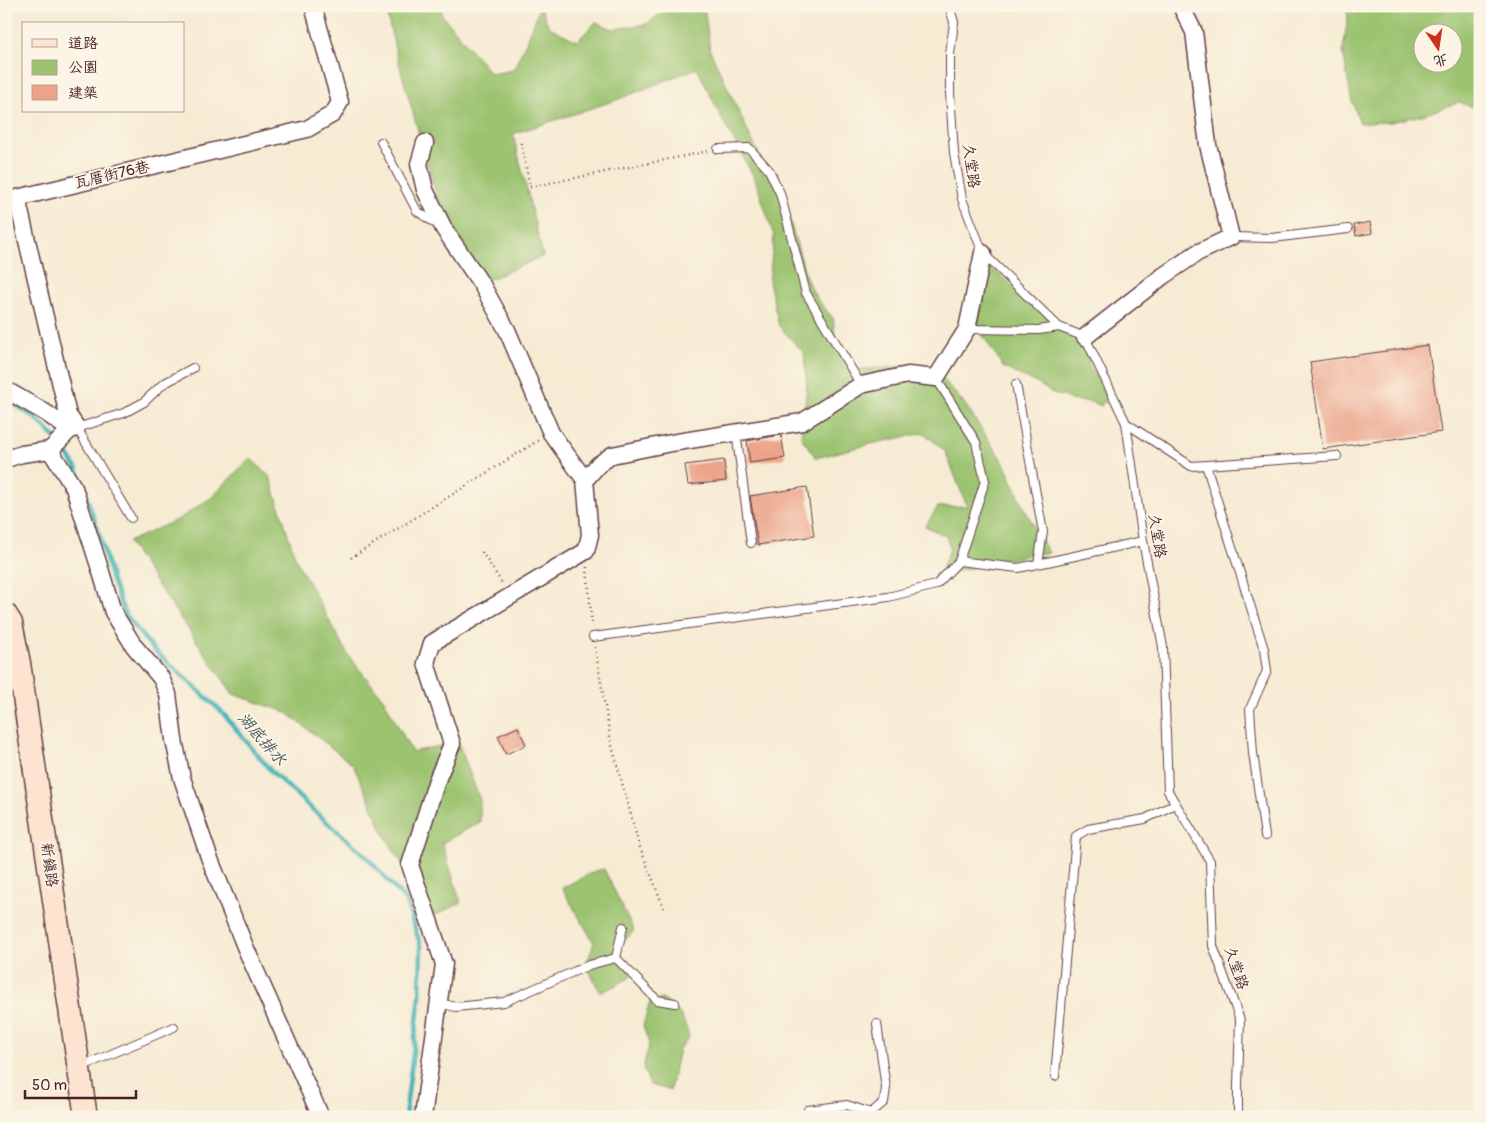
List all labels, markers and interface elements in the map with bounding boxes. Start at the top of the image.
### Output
legend [22,22,185,112]
north arrow [1414,22,1464,72]
text: 道路 [68,34,98,53]
text: 北 [1432,50,1450,70]
text: 公園 [68,58,98,77]
text: 建築 [68,84,98,103]
street label: 久堂路 [958,142,984,190]
street label: 瓦厝街76巷 [73,157,151,193]
street label: 久堂路 [1144,512,1170,560]
water label: 湖底排水 [233,708,291,770]
street label: 新鎮路 [36,841,62,889]
street label: 久堂路 [1220,944,1252,992]
scale bar [25,1068,136,1100]
text: 50 m [32,1076,67,1095]

